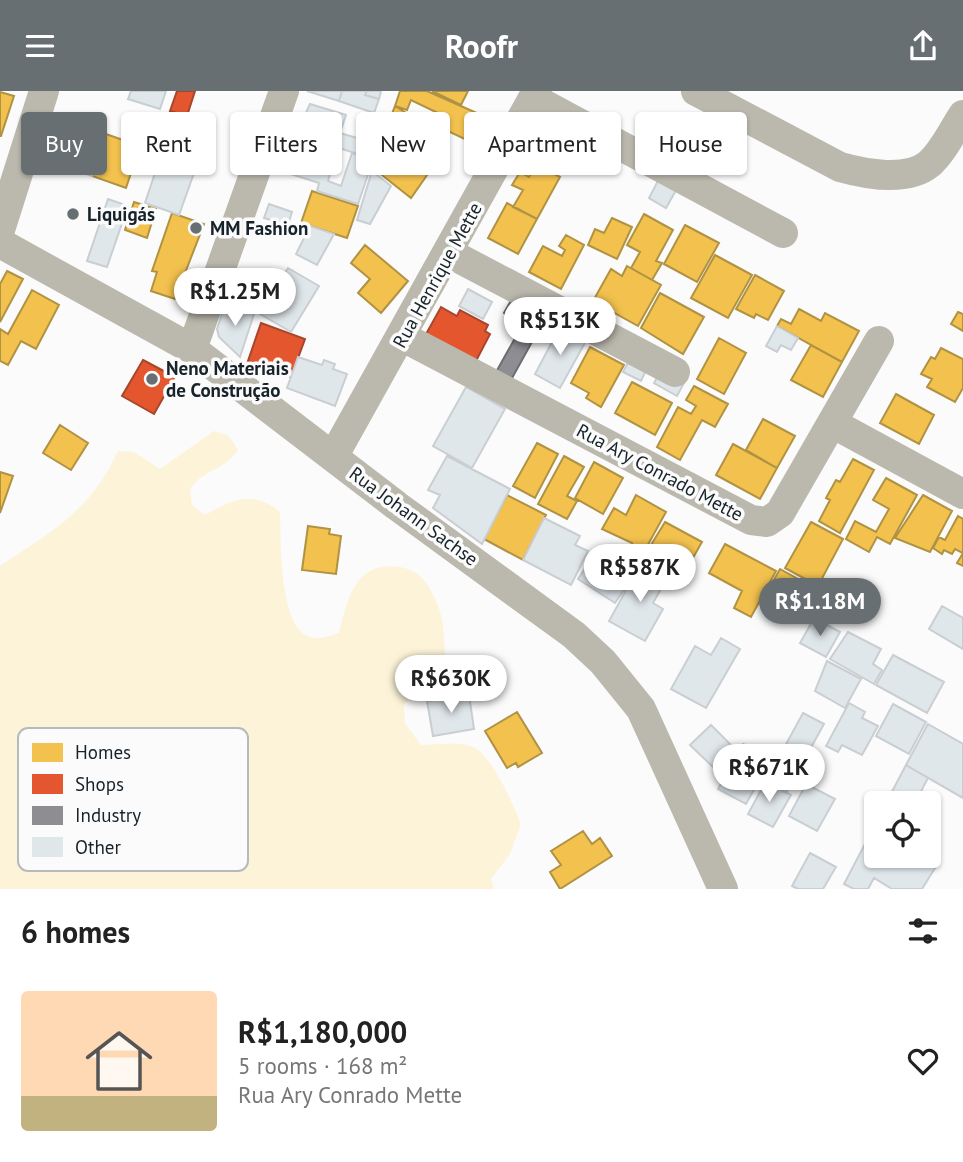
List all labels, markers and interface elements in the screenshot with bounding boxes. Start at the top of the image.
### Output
text: Roofr [445,25,518,67]
icon: menu [21,27,59,65]
icon: share [904,27,942,65]
chip: Buy [21,112,107,175]
chip: Rent [121,112,216,175]
chip: Filters [230,112,342,175]
chip: New [356,112,450,175]
chip: Apartment [464,112,621,175]
chip: House [635,112,747,175]
street label: Rua Henrique Mette [387,198,487,352]
place label: Liquigás [87,202,155,226]
marker: Liquigás [65,206,81,222]
place label: MM Fashion [210,216,308,240]
marker: MM Fashion [188,220,204,236]
pin: R$1.25M [170,268,300,328]
text: R$1.25M [190,276,280,305]
pin: R$513K [503,297,617,357]
text: R$513K [520,305,600,334]
place label: Neno Materiais de Construção [166,356,289,402]
marker: Neno Materiais de Construção [144,371,160,387]
street label: Rua Ary Conrado Mette [573,418,747,526]
street label: Rua Johann Sachse [345,461,483,571]
pin: R$587K [583,545,697,604]
text: R$587K [600,552,680,581]
pin: R$1.18M [755,579,885,638]
text: R$1.18M [775,586,865,615]
pin: R$630K [394,655,508,715]
text: R$630K [411,663,491,692]
legend [18,728,248,871]
text: Homes [75,740,131,764]
pin: R$671K [712,745,826,804]
text: R$671K [729,752,809,781]
text: Shops [75,772,124,796]
map controls [864,791,941,868]
button: locate [864,791,941,868]
text: Industry [75,803,141,827]
text: Other [75,835,121,859]
text: 6 homes [21,912,130,951]
icon: filters [904,912,942,950]
text: R$1,180,000 [238,1012,407,1051]
icon: home [77,1019,161,1103]
icon: heart [904,1042,942,1080]
text: 5 rooms · 168 m² [238,1051,407,1080]
text: Rua Ary Conrado Mette [238,1080,462,1109]

